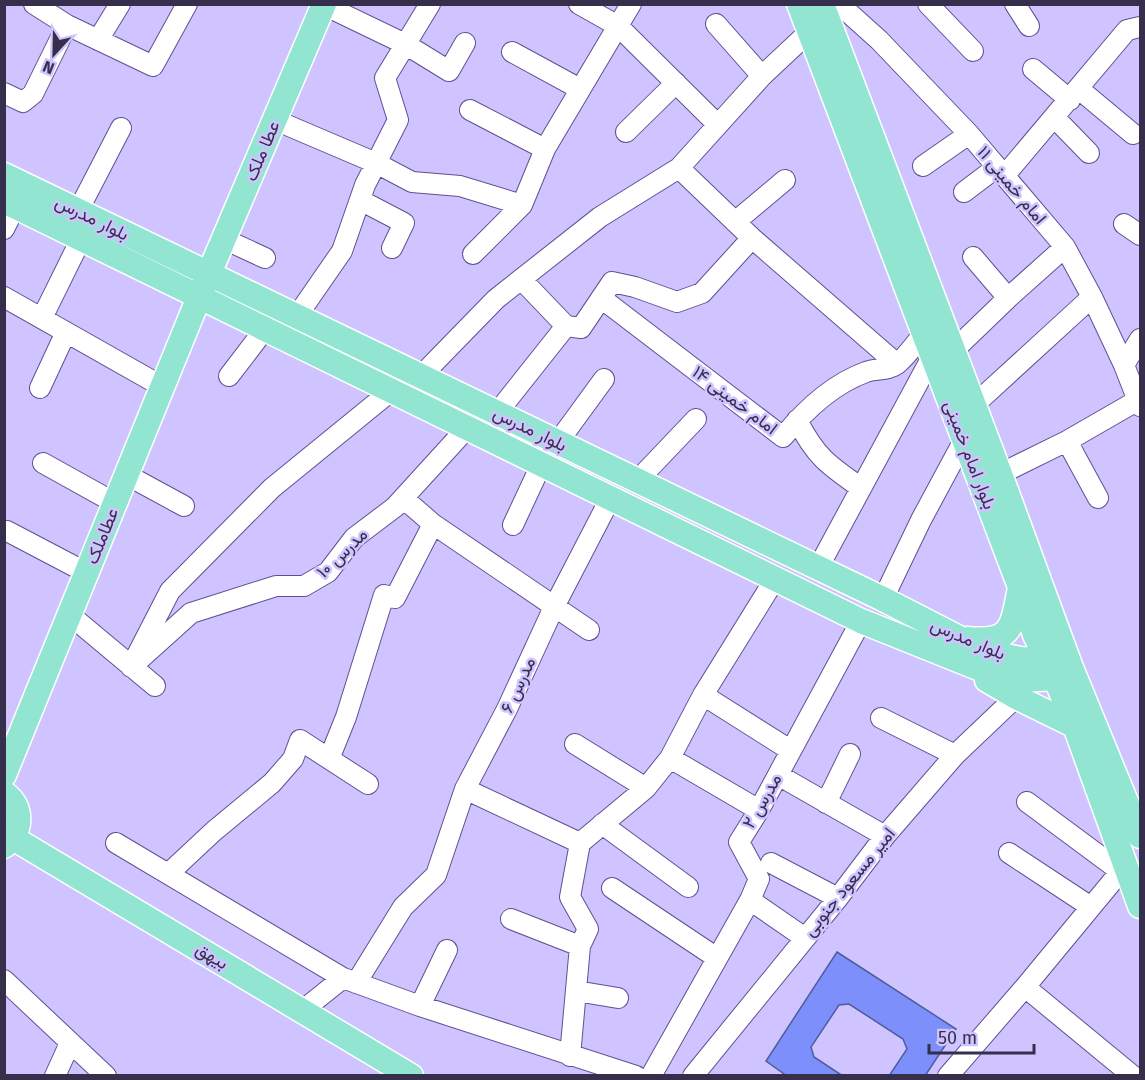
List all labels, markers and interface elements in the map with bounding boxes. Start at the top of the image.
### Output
north arrow [24,24,84,84]
text: N [40,57,57,78]
street label: عطا ملک [240,118,284,184]
street label: امام خمینی ۱۱ [972,141,1051,229]
street label: بلوار مدرس [52,191,132,245]
street label: امام خمینی ۱۴ [687,361,782,440]
street label: بلوار امام خمینی [938,397,1001,513]
street label: بلوار مدرس [490,402,570,456]
street label: عطاملک [81,505,123,567]
street label: مدرس ۱۰ [312,523,372,583]
street label: بلوار مدرس [927,613,1009,665]
street label: مدرس ۶ [496,654,540,716]
street label: مدرس ۲ [738,770,786,832]
street label: امیر مسعود جنوبی [798,823,900,941]
street label: بیهق [192,938,232,974]
scale bar [929,1017,1034,1055]
text: 50 m [938,1027,977,1049]

